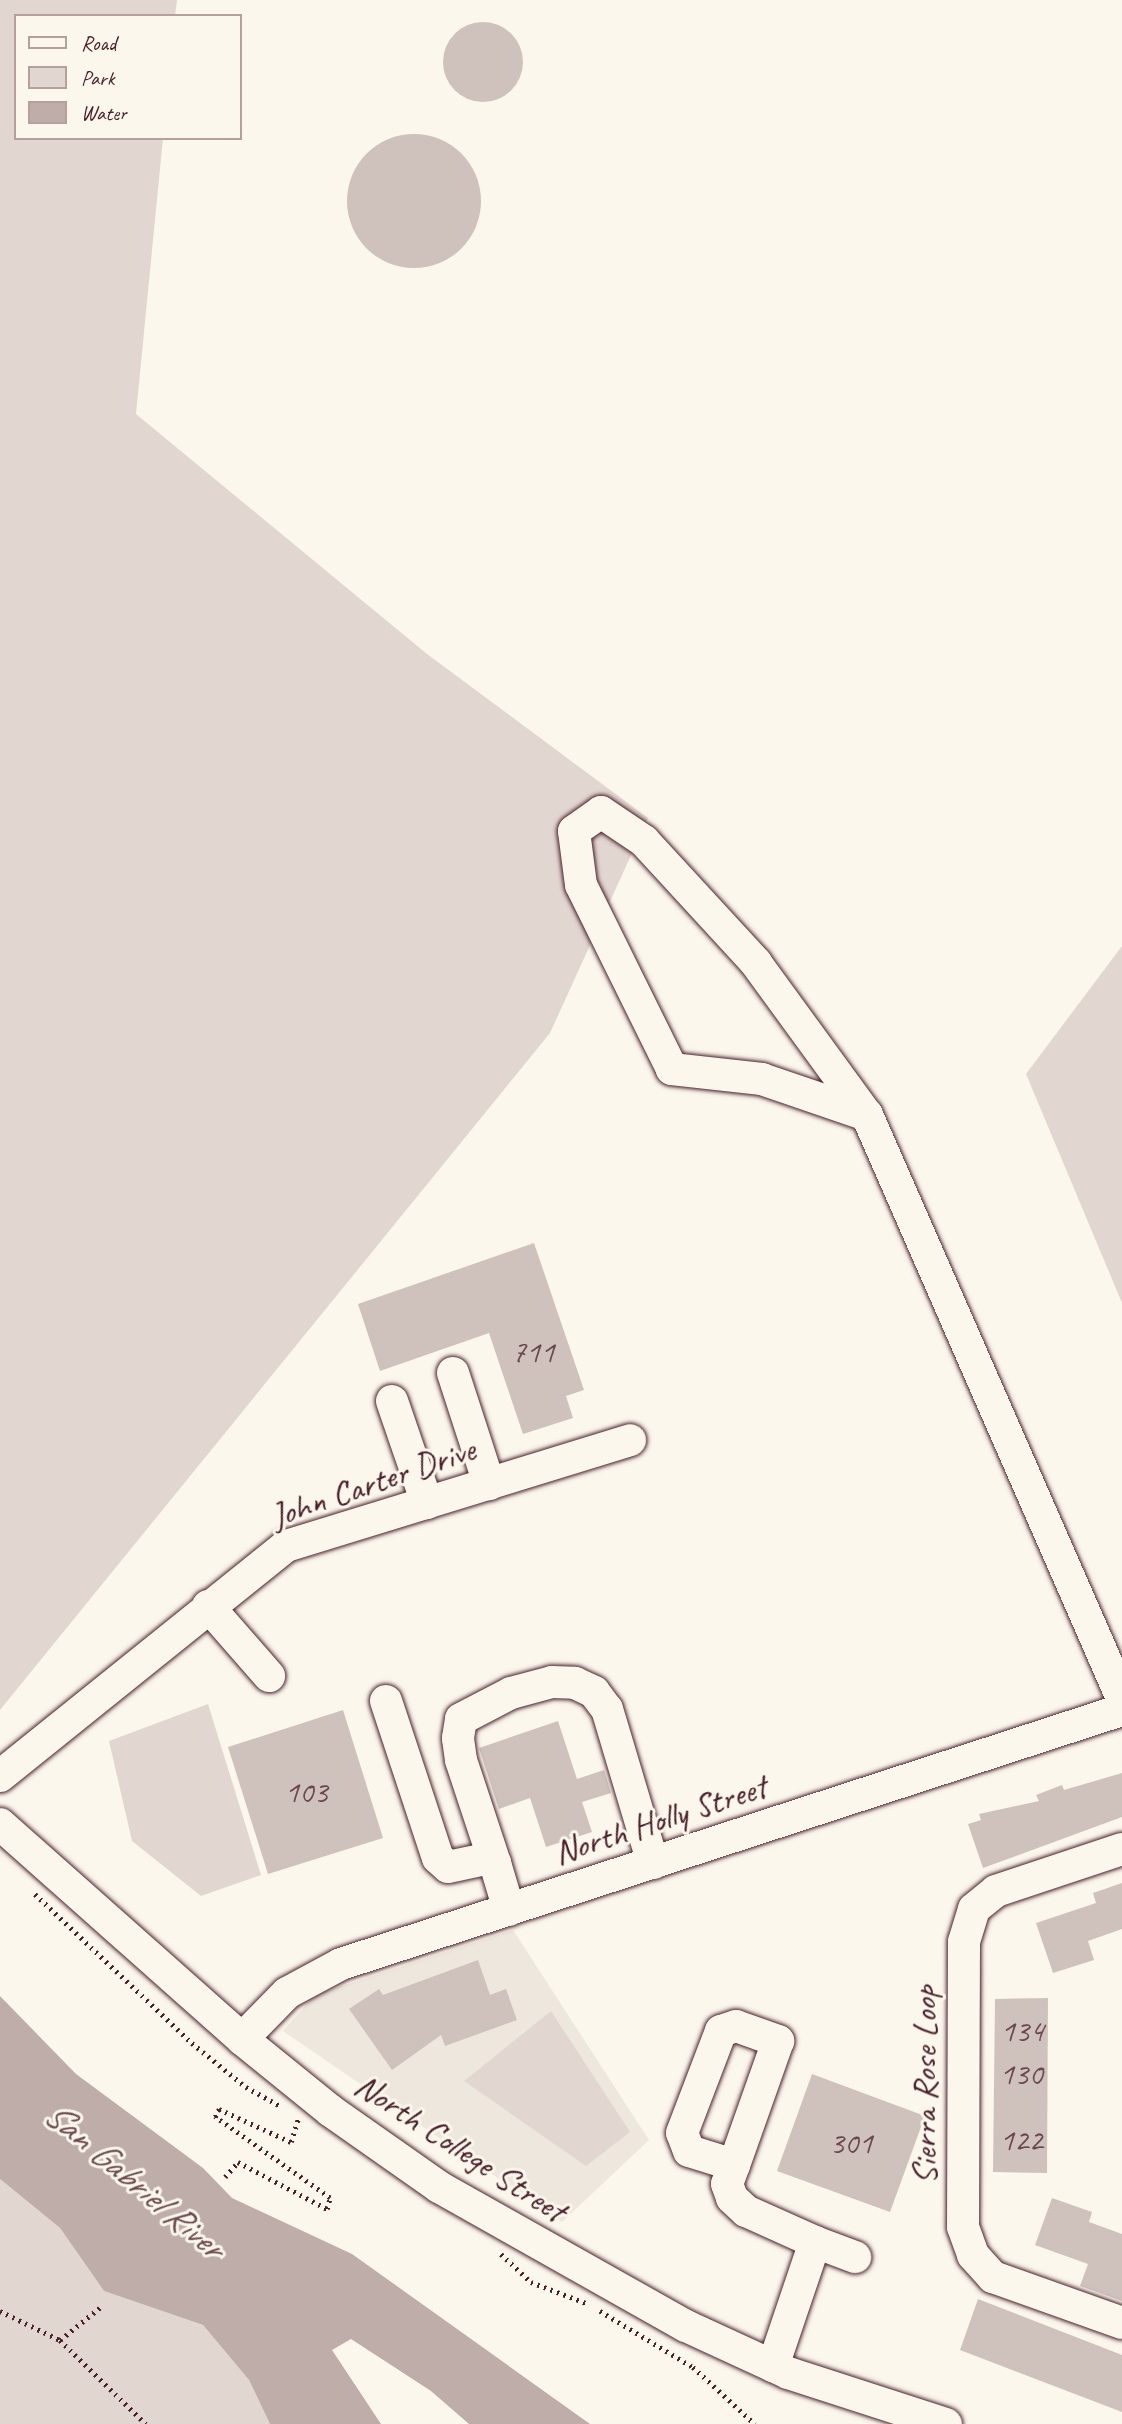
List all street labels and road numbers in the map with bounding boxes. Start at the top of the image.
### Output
street label: John Carter Drive [265,1428,481,1538]
street label: North Holly Street [548,1766,772,1874]
street label: Sierra Rose Loop [904,1985,946,2185]
street label: North College Street [347,2064,573,2232]

